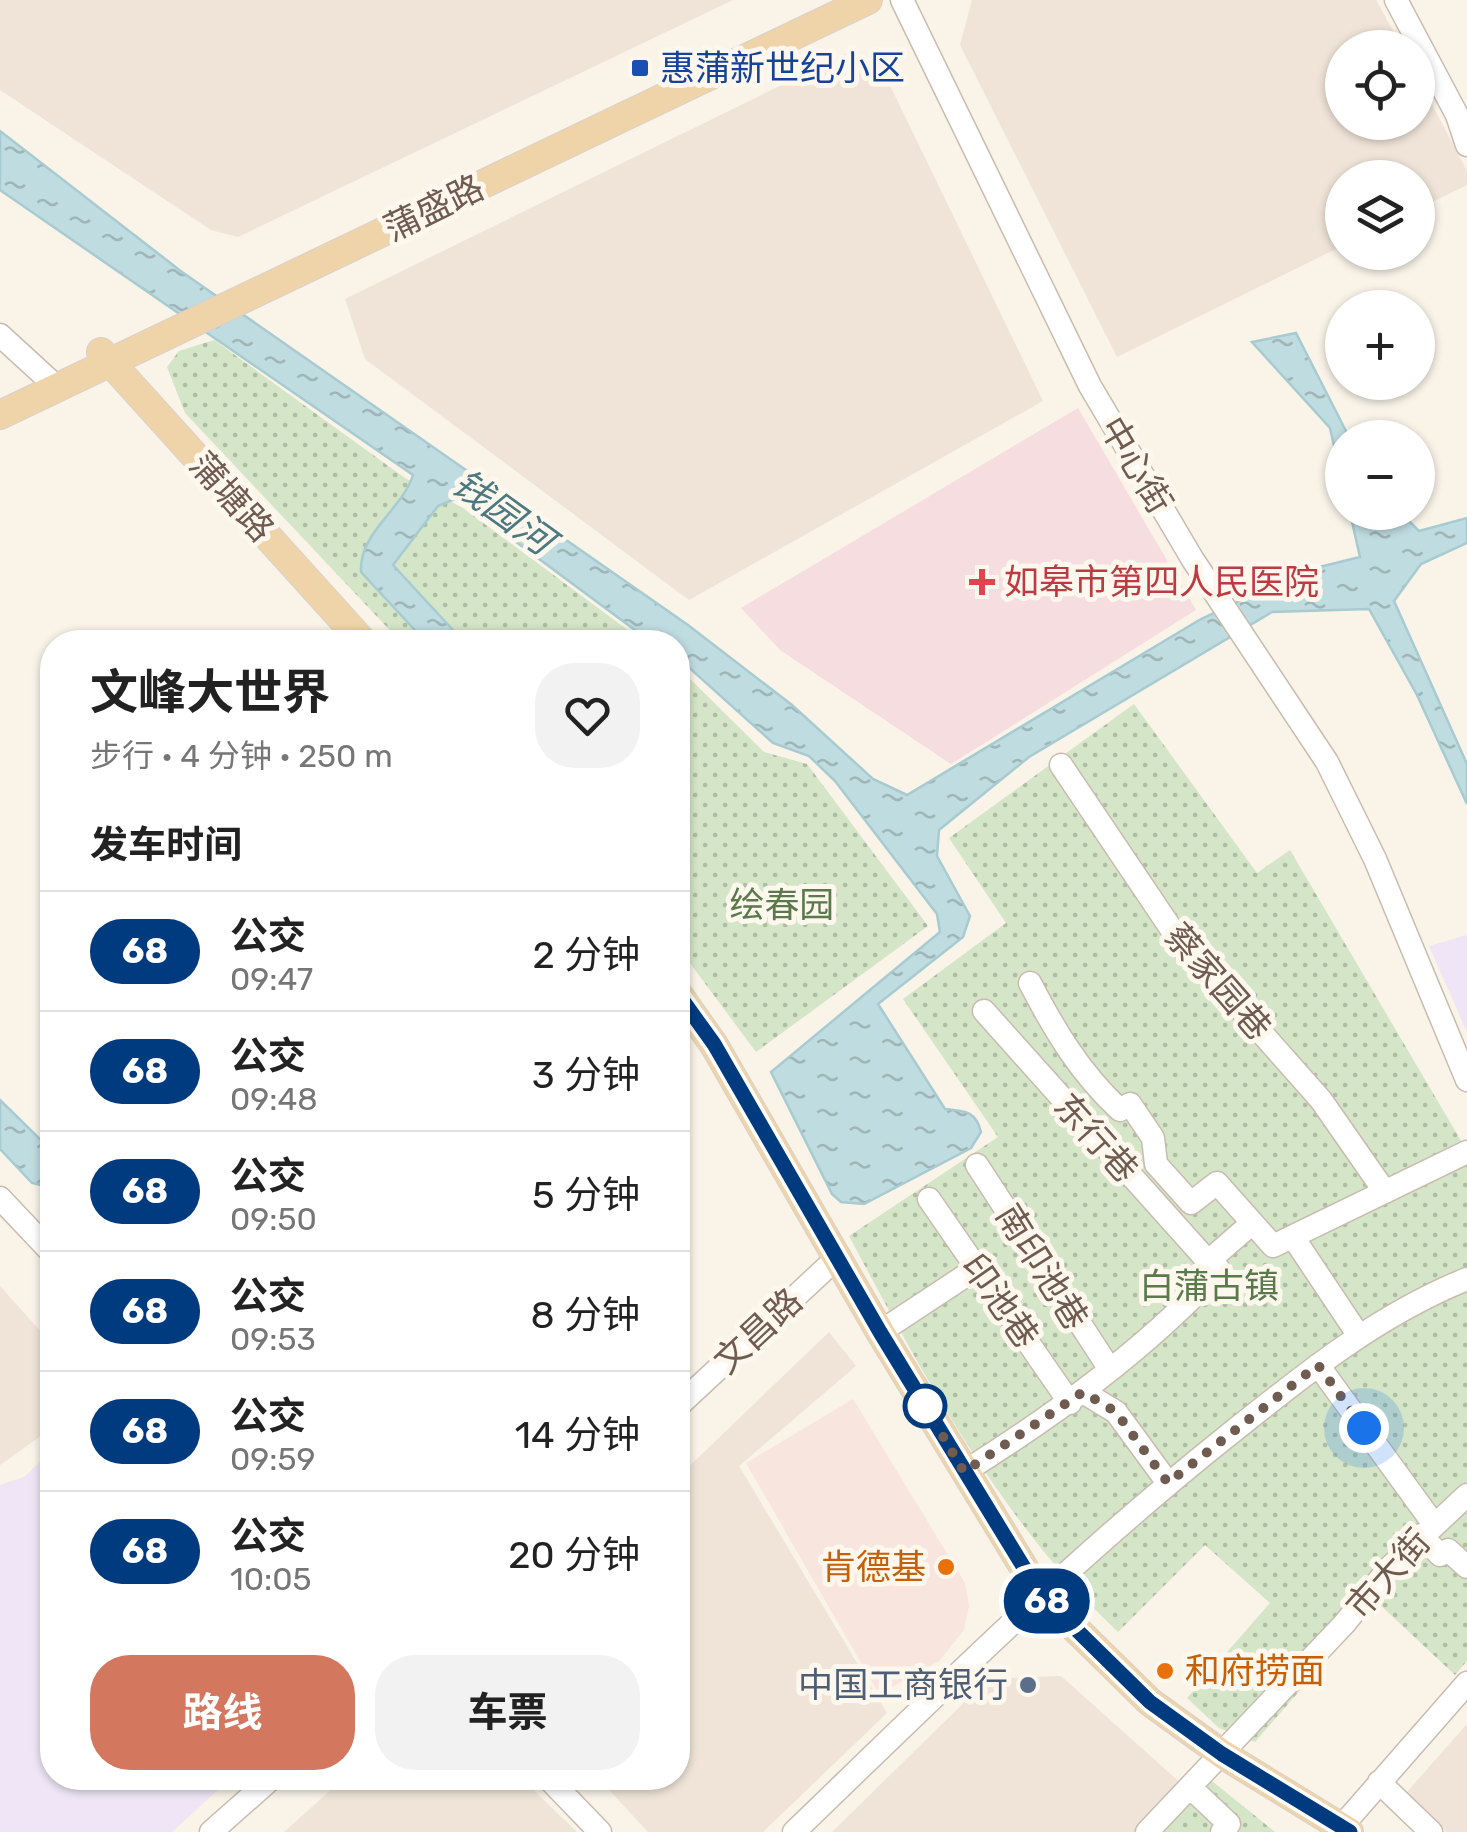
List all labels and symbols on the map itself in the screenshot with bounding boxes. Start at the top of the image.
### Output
place label: 惠蒲新世纪小区 [660,47,905,89]
marker: 惠蒲新世纪小区 [629,57,651,79]
street label: 蒲盛路 [378,166,490,250]
street label: 中心街 [1091,409,1181,521]
street label: 蒲塘路 [181,444,283,550]
water label: 钱园河 [443,460,568,568]
place label: 如皋市第四人民医院 [1004,561,1319,603]
marker: 如皋市第四人民医院 [969,569,995,595]
park label: 绘春园 [729,884,835,926]
street label: 蔡家园巷 [1156,915,1280,1049]
street label: 东行巷 [1045,1085,1147,1191]
street label: 南印池巷 [987,1197,1097,1337]
street label: 印池巷 [953,1246,1047,1356]
park label: 白蒲古镇 [1139,1265,1279,1307]
street label: 文昌路 [705,1280,811,1382]
unlabelled marker [904,1385,946,1427]
your location [1339,1403,1389,1453]
street label: 市大街 [1337,1521,1439,1627]
place label: 肯德基 [821,1546,926,1588]
marker: 肯德基 [935,1556,957,1578]
line badge: 68 [1002,1568,1092,1634]
place label: 和府捞面 [1185,1650,1325,1692]
marker: 和府捞面 [1154,1660,1176,1682]
place label: 中国工商银行 [798,1664,1008,1706]
marker: 中国工商银行 [1017,1674,1039,1696]

